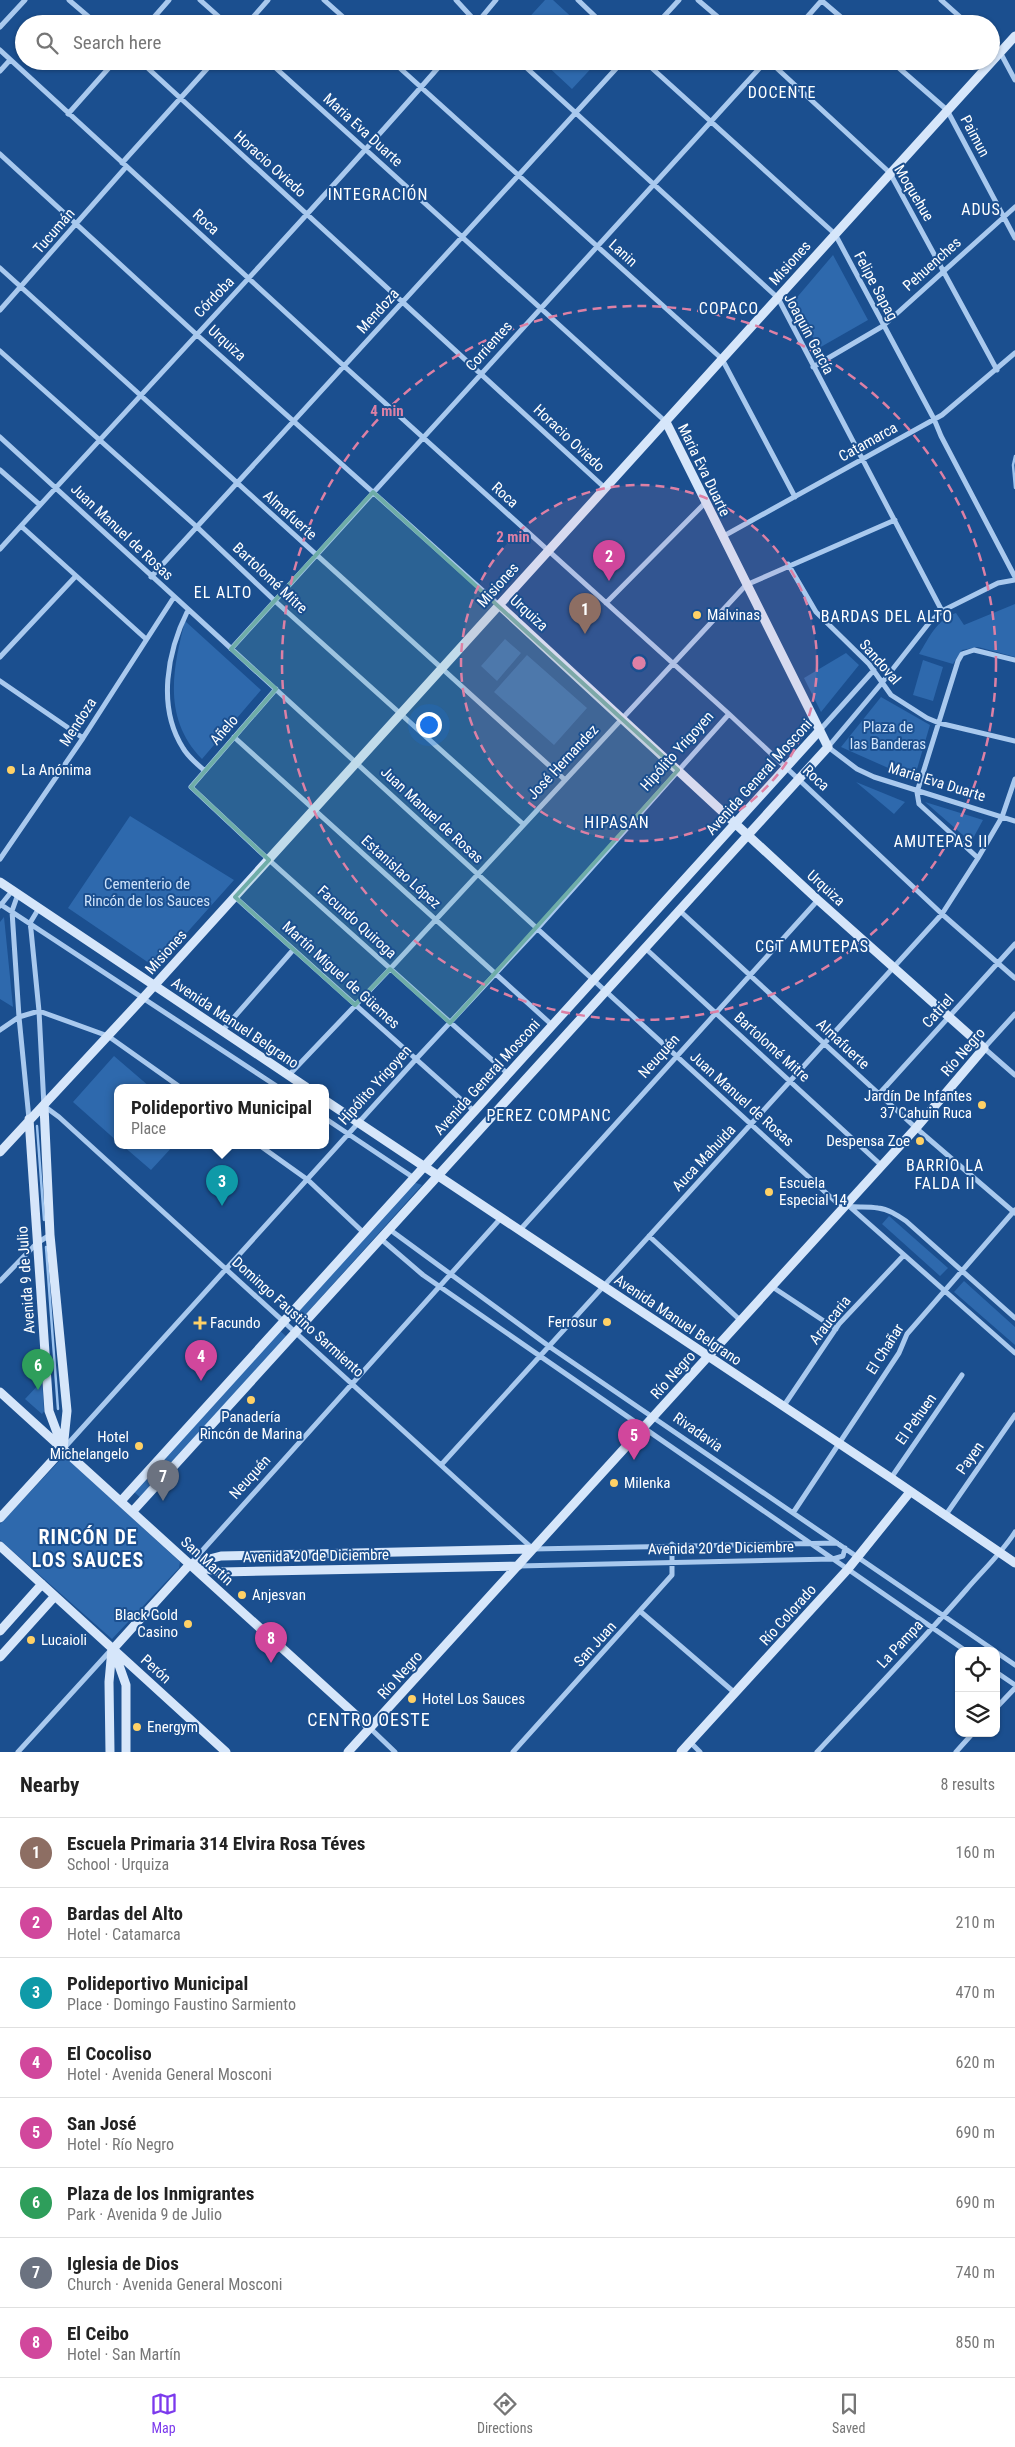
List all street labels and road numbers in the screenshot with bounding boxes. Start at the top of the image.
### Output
street label: Maria Eva Duarte [320,90,406,170]
street label: Paimun [957,112,993,160]
street label: Horacio Oviedo [230,127,310,201]
street label: Moquehue [890,162,938,224]
street label: Tucumán [29,205,79,257]
street label: Roca [189,205,223,239]
street label: Pehuenches [899,233,965,295]
street label: Lanin [605,236,641,270]
street label: Misiones [765,237,815,289]
street label: Felipe Sapag [850,248,902,324]
street label: Córdoba [190,273,238,321]
street label: Mendoza [353,285,403,337]
street label: Joaquín García [780,290,838,378]
street label: Corrientes [462,317,516,375]
street label: Urquiza [204,321,250,365]
street label: Horacio Oviedo [530,401,608,475]
street label: Catamarca [835,419,901,465]
street label: Maria Eva Duarte [674,421,734,519]
street label: Roca [488,478,522,512]
street label: Juan Manuel de Rosas [67,480,177,584]
street label: Almafuerte [259,486,321,544]
street label: Bartolomé Mitre [229,539,311,617]
street label: Misiones [473,559,523,611]
street label: Urquiza [506,591,552,635]
street label: Sandoval [855,636,905,688]
street label: Mendoza [56,694,100,750]
street label: Hipólito Yrigoyen [637,708,717,794]
street label: Añelo [206,711,242,749]
street label: Avenida General Mosconi [702,715,816,839]
street label: José Hernandez [524,721,602,803]
street label: Maria Eva Duarte [886,759,988,805]
street label: Roca [799,761,833,795]
street label: Juan Manuel de Rosas [377,763,487,867]
street label: Estanislao López [358,832,444,912]
street label: Urquiza [803,866,849,910]
street label: Facundo Quiroga [314,882,400,962]
street label: Martín Miguel de Güemes [279,918,404,1033]
street label: Misiones [141,926,191,978]
street label: Avenida Manuel Belgrano [168,974,302,1072]
street label: Catriel [918,991,958,1031]
street label: Bartolomé Mitre [730,1008,814,1086]
street label: Avenida General Mosconi [430,1015,544,1139]
street label: Almafuerte [813,1015,873,1073]
street label: Río Negro [937,1024,989,1080]
street label: Neuquén [635,1030,683,1082]
street label: Hipólito Yrigoyen [335,1042,415,1128]
street label: Juan Manuel de Rosas [686,1048,798,1150]
street label: Auca Mahuida [669,1121,739,1195]
street label: Avenida 9 de Julio [13,1225,39,1335]
street label: Domingo Faustino Sarmiento [228,1253,368,1381]
street label: Avenida Manuel Belgrano [611,1271,745,1369]
street label: Araucaria [805,1292,855,1348]
street label: El Chañar [862,1320,908,1378]
street label: Río Negro [647,1347,699,1403]
street label: El Pehuen [892,1390,940,1448]
street label: Rivadavia [670,1408,726,1456]
street label: Payen [952,1438,988,1478]
street label: Neuquén [226,1451,274,1503]
street label: San Martín [177,1533,237,1589]
street label: Avenida 20 de Diciembre [648,1538,794,1558]
street label: Avenida 20 de Diciembre [243,1546,389,1566]
street label: Río Colorado [756,1581,820,1649]
street label: La Pampa [873,1616,927,1672]
street label: San Juan [570,1618,620,1670]
street label: Río Negro [374,1647,426,1703]
street label: Perón [137,1651,175,1687]

